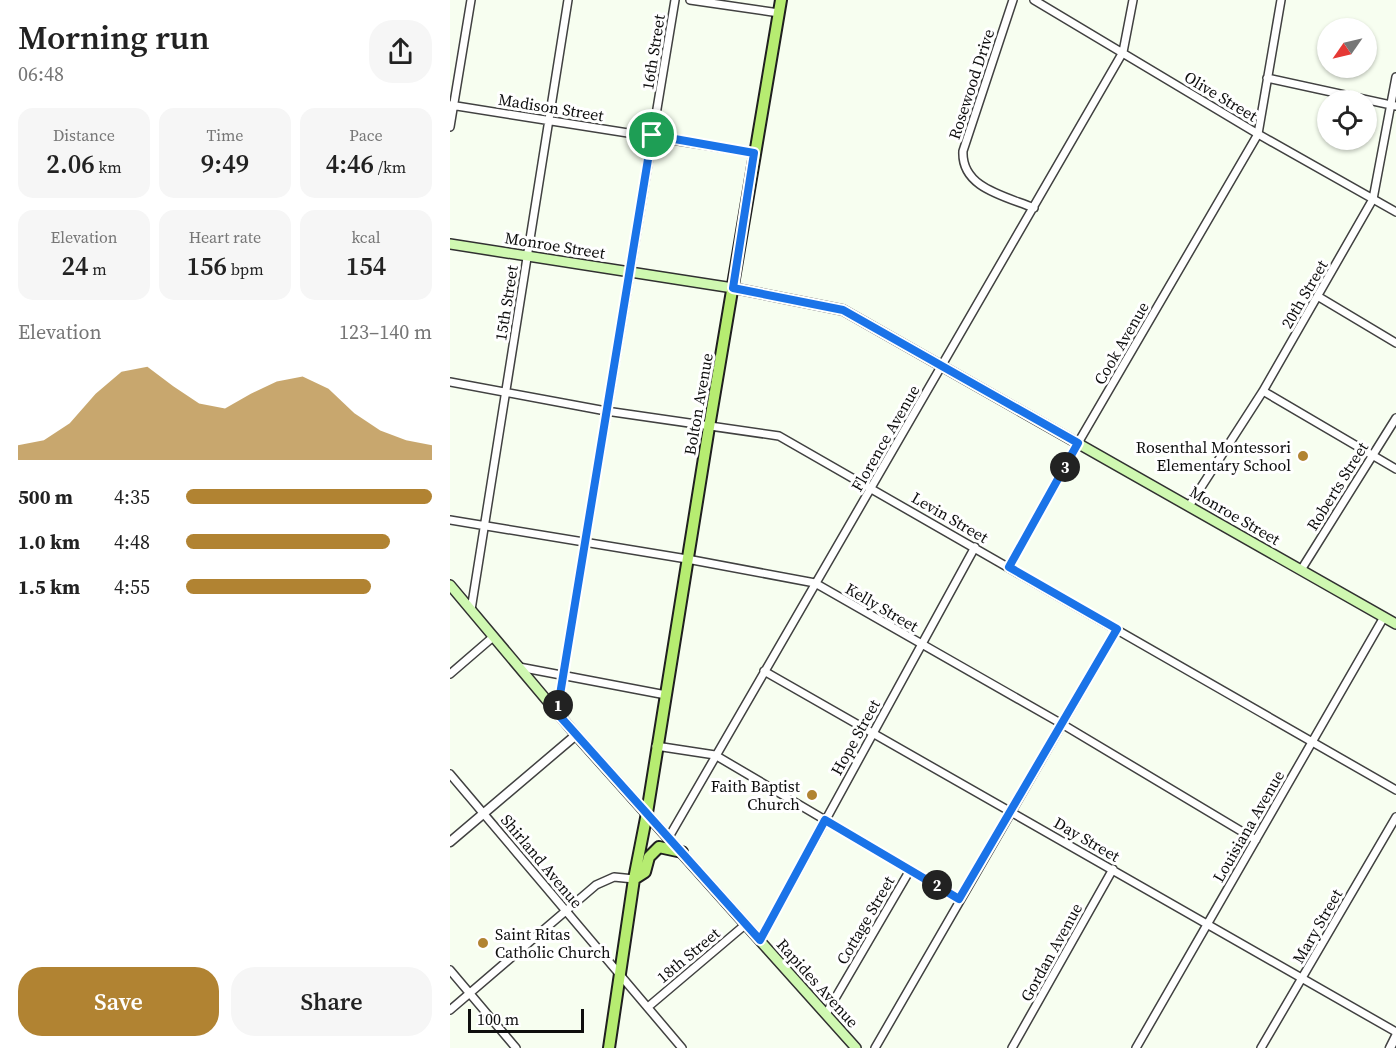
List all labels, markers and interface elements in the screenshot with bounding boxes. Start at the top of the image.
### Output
street label: 16th Street [636,12,670,91]
text: Morning run [18,15,210,60]
north arrow [1317,18,1377,78]
map controls [1317,18,1377,150]
button: share [369,20,432,83]
street label: Rosewood Drive [943,26,999,142]
text: 06:48 [18,60,64,88]
street label: Olive Street [1180,66,1262,127]
street label: Madison Street [497,88,606,126]
button: locate [1317,90,1377,150]
pin [626,109,677,160]
icon: arrive [635,118,668,151]
text: Distance [53,124,115,146]
text: Time [206,124,244,146]
text: Pace [349,124,383,146]
text: 2.06 [46,146,95,182]
text: 9:49 [201,146,249,182]
text: 4:46 [326,146,374,182]
text: km [95,156,122,178]
text: /km [374,156,406,178]
text: Elevation [51,226,117,248]
text: Heart rate [189,226,261,248]
text: kcal [351,226,381,248]
street label: Monroe Street [503,226,608,264]
text: 24 [61,248,88,284]
text: 156 [186,248,227,284]
text: 154 [346,248,386,284]
street label: 20th Street [1275,255,1333,332]
text: m [88,258,107,280]
text: bpm [227,258,264,280]
street label: 15th Street [489,263,523,342]
street label: Cook Avenue [1088,297,1154,389]
text: Elevation [18,318,102,346]
text: 123–140 m [339,318,432,346]
street label: Bolton Avenue [678,351,718,457]
street label: Florence Avenue [846,381,924,495]
place label: Rosenthal Montessori Elementary School [1136,436,1291,476]
street label: Roberts Street [1301,437,1373,534]
marker: Rosenthal Montessori Elementary School [1296,449,1310,463]
pin: 3 [1050,452,1080,482]
text: 3 [1061,456,1069,478]
street label: Monroe Street [1186,480,1285,550]
text: 500 m [18,483,73,511]
text: 4:35 [114,483,150,511]
street label: Levin Street [908,486,993,548]
text: 1.0 km [18,528,80,556]
text: 4:48 [114,528,150,556]
text: 1.5 km [18,573,80,601]
text: 4:55 [114,573,150,601]
street label: Kelly Street [841,577,923,637]
pin: 1 [543,690,573,720]
text: 1 [554,694,562,716]
street label: Hope Street [825,694,885,779]
street label: Louisiana Avenue [1207,766,1289,886]
place label: Faith Baptist Church [711,775,801,815]
marker: Faith Baptist Church [805,788,819,802]
street label: Shirland Avenue [496,809,588,913]
street label: Day Street [1050,811,1125,867]
pin: 2 [922,870,952,900]
street label: Cottage Street [831,871,900,968]
text: 2 [933,874,941,896]
street label: Mary Street [1287,884,1348,967]
street label: Gordan Avenue [1015,899,1087,1005]
street label: 18th Street [652,922,725,988]
place label: Saint Ritas Catholic Church [495,923,611,963]
street label: Rapides Avenue [772,934,864,1032]
marker: Saint Ritas Catholic Church [476,936,490,950]
button: Save [18,967,219,1036]
button: Share [231,967,432,1036]
scale bar [468,1006,584,1034]
text: 100 m [477,1008,519,1030]

